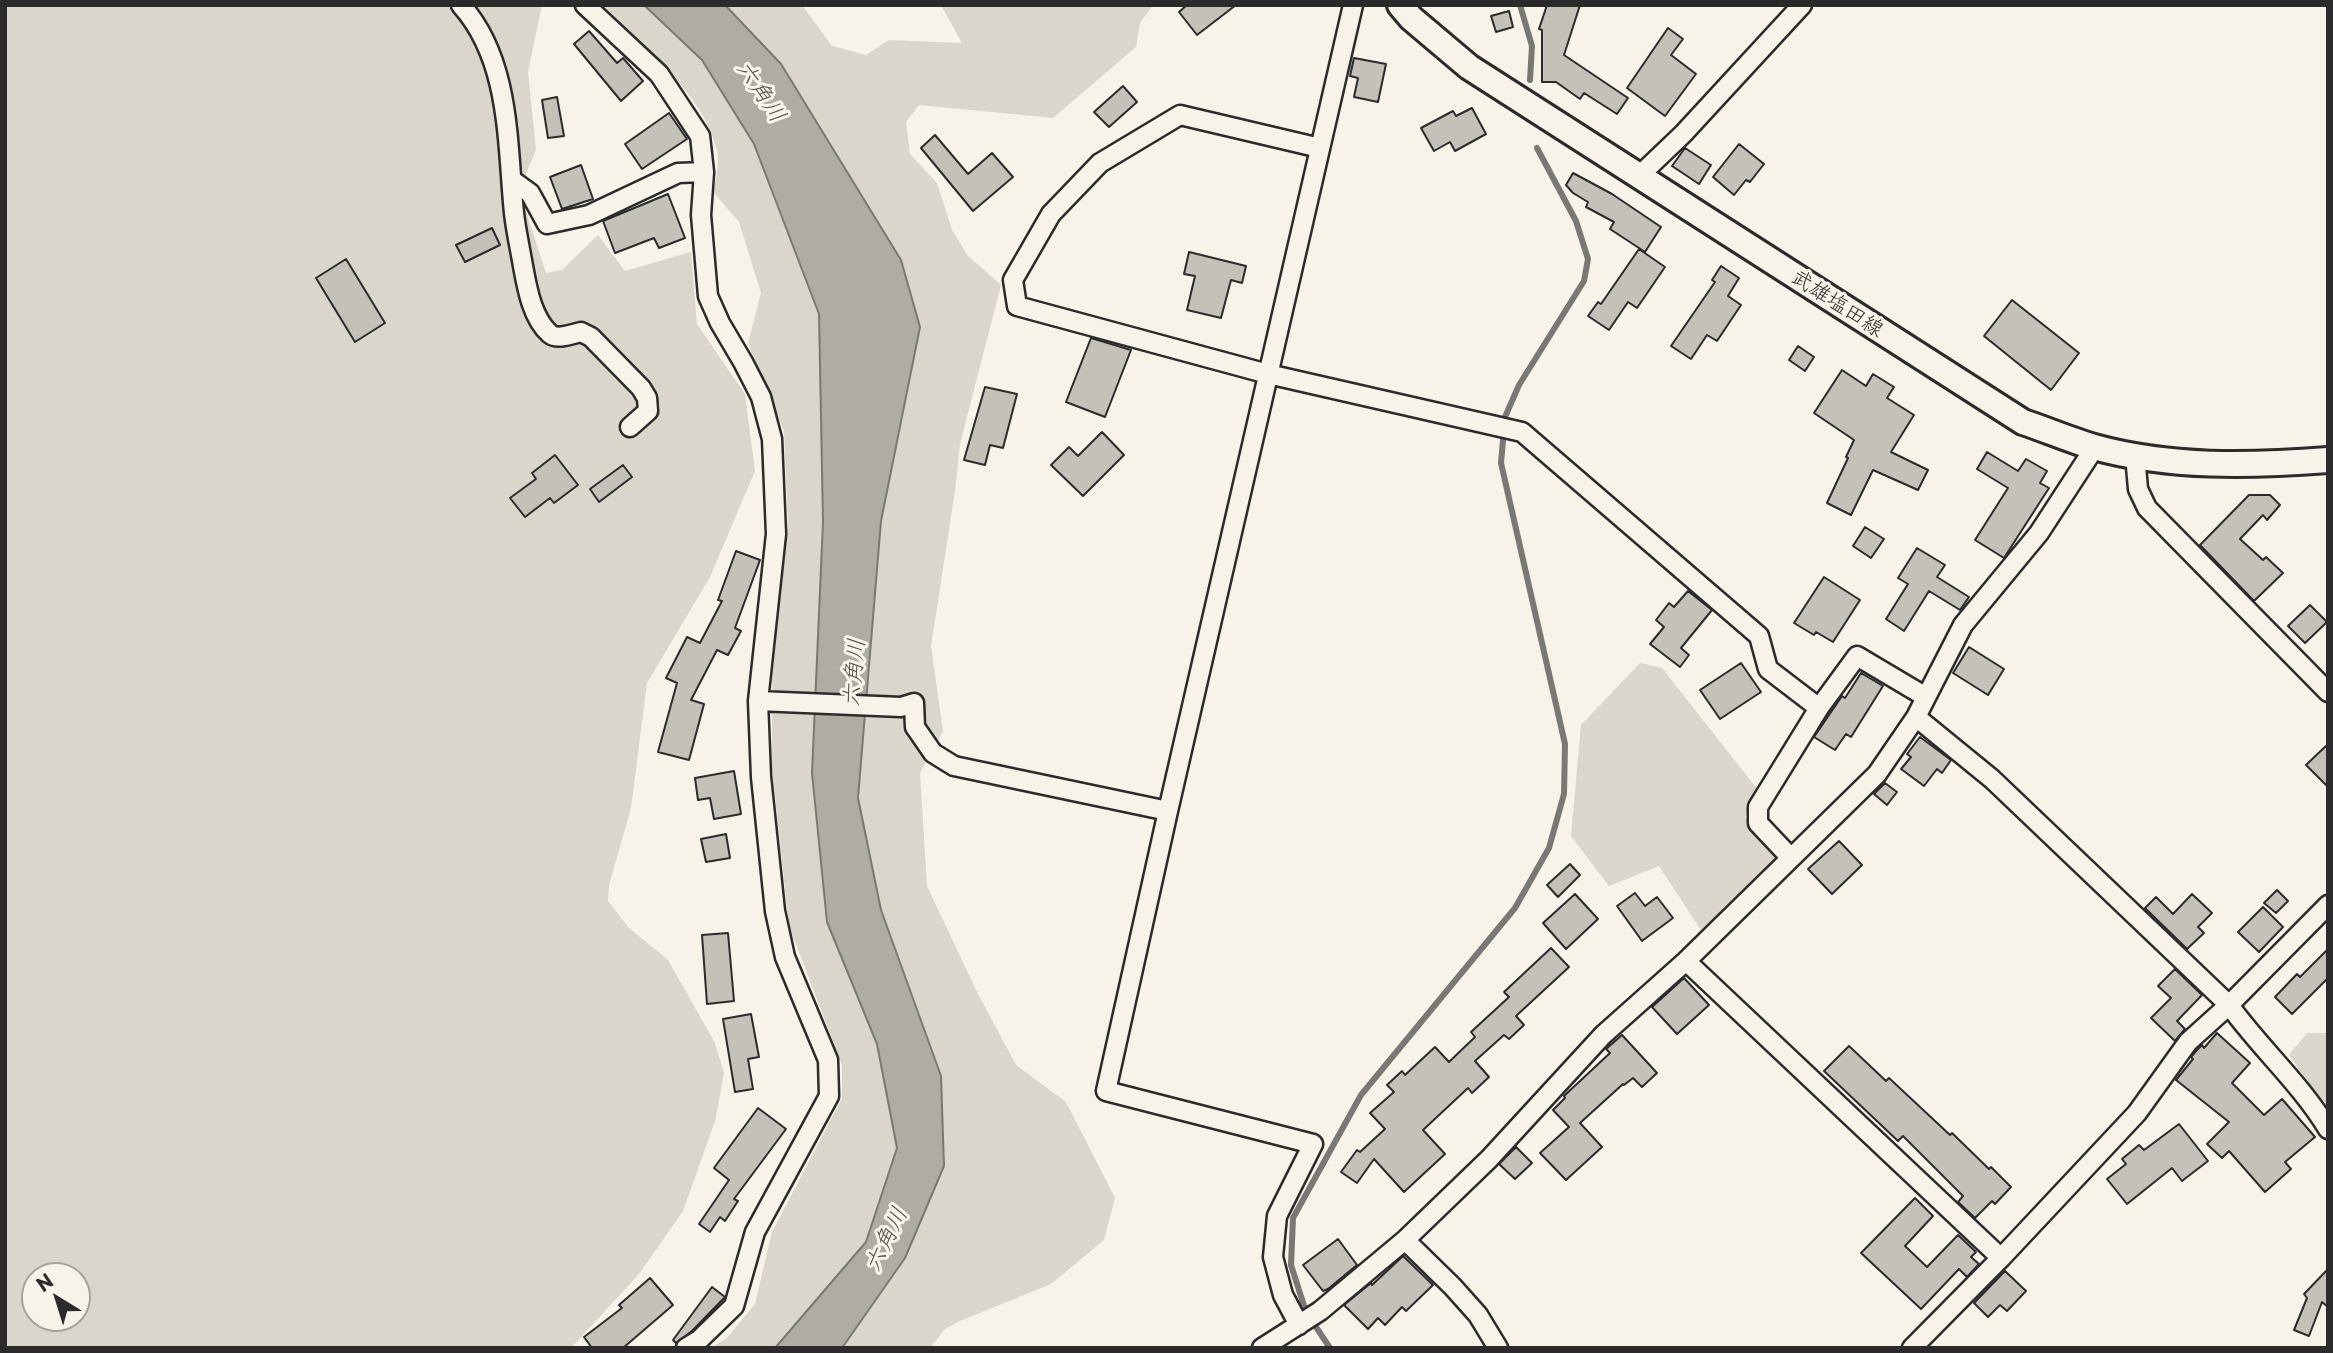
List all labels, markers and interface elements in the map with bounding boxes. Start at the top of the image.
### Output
water label: 六角川 [729,56,791,128]
street label: 武雄塩田線 [1786,265,1888,343]
water label: 六角川 [838,637,872,709]
water label: 六角川 [859,1203,915,1277]
north arrow [21,1262,91,1332]
text: N [30,1266,59,1298]

